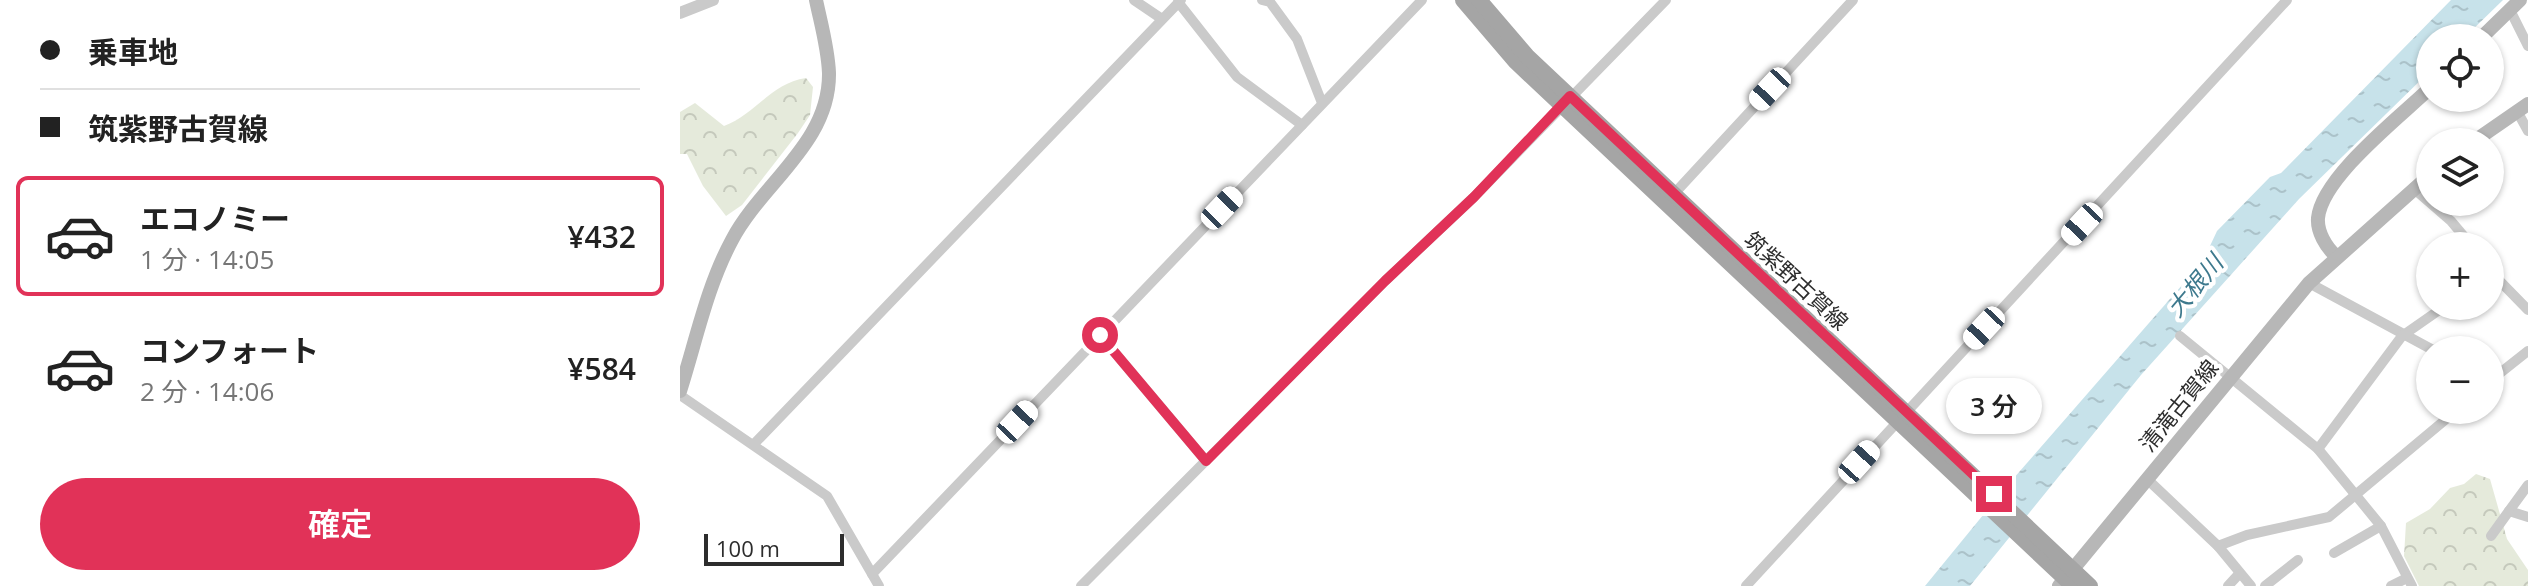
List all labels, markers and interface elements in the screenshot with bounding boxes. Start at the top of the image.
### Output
map controls [2416,24,2504,424]
button: locate [2416,24,2504,112]
text: 乗車地 [88,31,178,72]
car [1745,63,1795,115]
text: 筑紫野古賀線 [88,108,268,149]
button: layers [2416,128,2504,216]
car [1197,182,1247,234]
text: エコノミー [140,198,290,239]
car [2057,198,2107,250]
icon: car [44,200,116,272]
text: ¥432 [567,216,636,257]
street label: 筑紫野古賀線 [1738,224,1856,336]
button: + [2416,232,2504,320]
text: 1 分 · 14:05 [140,241,274,277]
water label: 大根川 [2158,245,2232,323]
car [1959,302,2009,354]
route start [1082,317,1118,353]
text: コンフォート [140,330,319,371]
icon: car [44,332,116,404]
button: − [2416,336,2504,424]
text: ¥584 [567,348,636,389]
street label: 清滝古賀線 [2132,353,2224,457]
text: 2 分 · 14:06 [140,373,274,409]
callout: 3 分 [1946,378,2042,434]
text: 3 分 [1970,388,2018,424]
car [992,396,1042,448]
car [1834,436,1884,488]
route end [1976,476,2012,512]
button: 確定 [40,478,640,570]
scale bar [704,530,844,566]
text: 100 m [716,533,780,563]

